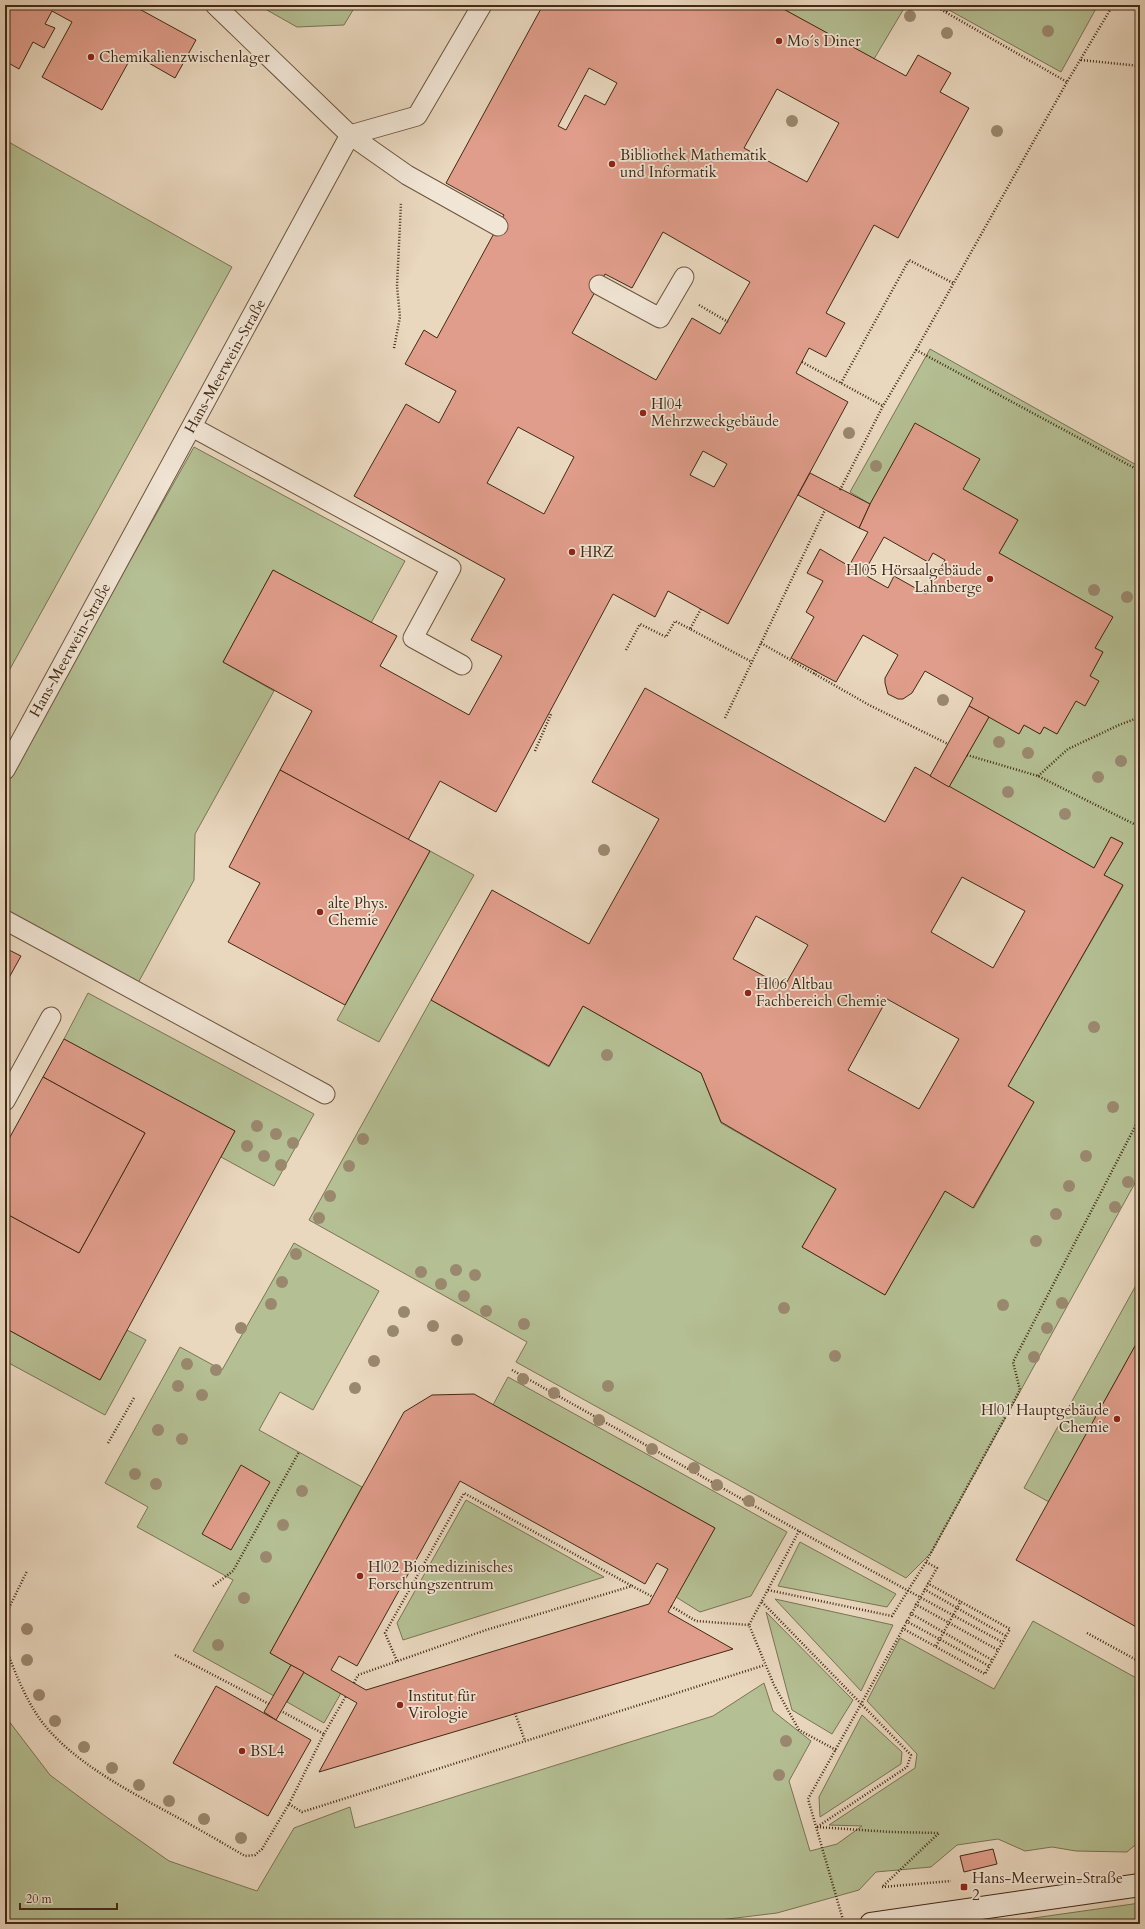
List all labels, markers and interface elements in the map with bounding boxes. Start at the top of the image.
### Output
place label: Mo´s Diner [787,31,861,51]
marker: Mo´s Diner [774,36,784,46]
place label: Chemikalienzwischenlager [99,47,270,67]
marker: Chemikalienzwischenlager [86,52,96,62]
place label: Bibliothek Mathematik und Informatik [620,145,767,182]
marker: Bibliothek Mathematik und Informatik [607,159,617,169]
street label: Hans-Meerwein-Straße [180,295,270,437]
place label: H|04 Mehrzweckgebäude [651,394,779,431]
marker: H|04 Mehrzweckgebäude [638,408,648,418]
place label: HRZ [580,542,614,562]
marker: HRZ [567,547,577,557]
place label: H|05 Hörsaalgebäude Lahnberge [846,560,982,597]
marker: H|05 Hörsaalgebäude Lahnberge [985,574,995,584]
street label: Hans-Meerwein-Straße [25,579,115,721]
place label: alte Phys. Chemie [328,893,388,930]
marker: alte Phys. Chemie [315,907,325,917]
place label: H|06 Altbau Fachbereich Chemie [756,974,887,1011]
marker: H|06 Altbau Fachbereich Chemie [743,988,753,998]
place label: H|01 Hauptgebäude Chemie [981,1400,1109,1437]
marker: H|01 Hauptgebäude Chemie [1112,1414,1122,1424]
place label: H|02 Biomedizinisches Forschungszentrum [368,1557,513,1594]
marker: H|02 Biomedizinisches Forschungszentrum [355,1571,365,1581]
place label: Institut für Virologie [408,1686,476,1723]
marker: Institut für Virologie [395,1700,405,1710]
place label: BSL4 [250,1741,285,1761]
marker: BSL4 [237,1746,247,1756]
place label: Hans-Meerwein-Straße 2 [972,1868,1123,1905]
marker: Hans-Meerwein-Straße 2 [959,1882,969,1892]
scale bar [20,1885,117,1911]
text: 20 m [26,1891,53,1907]

